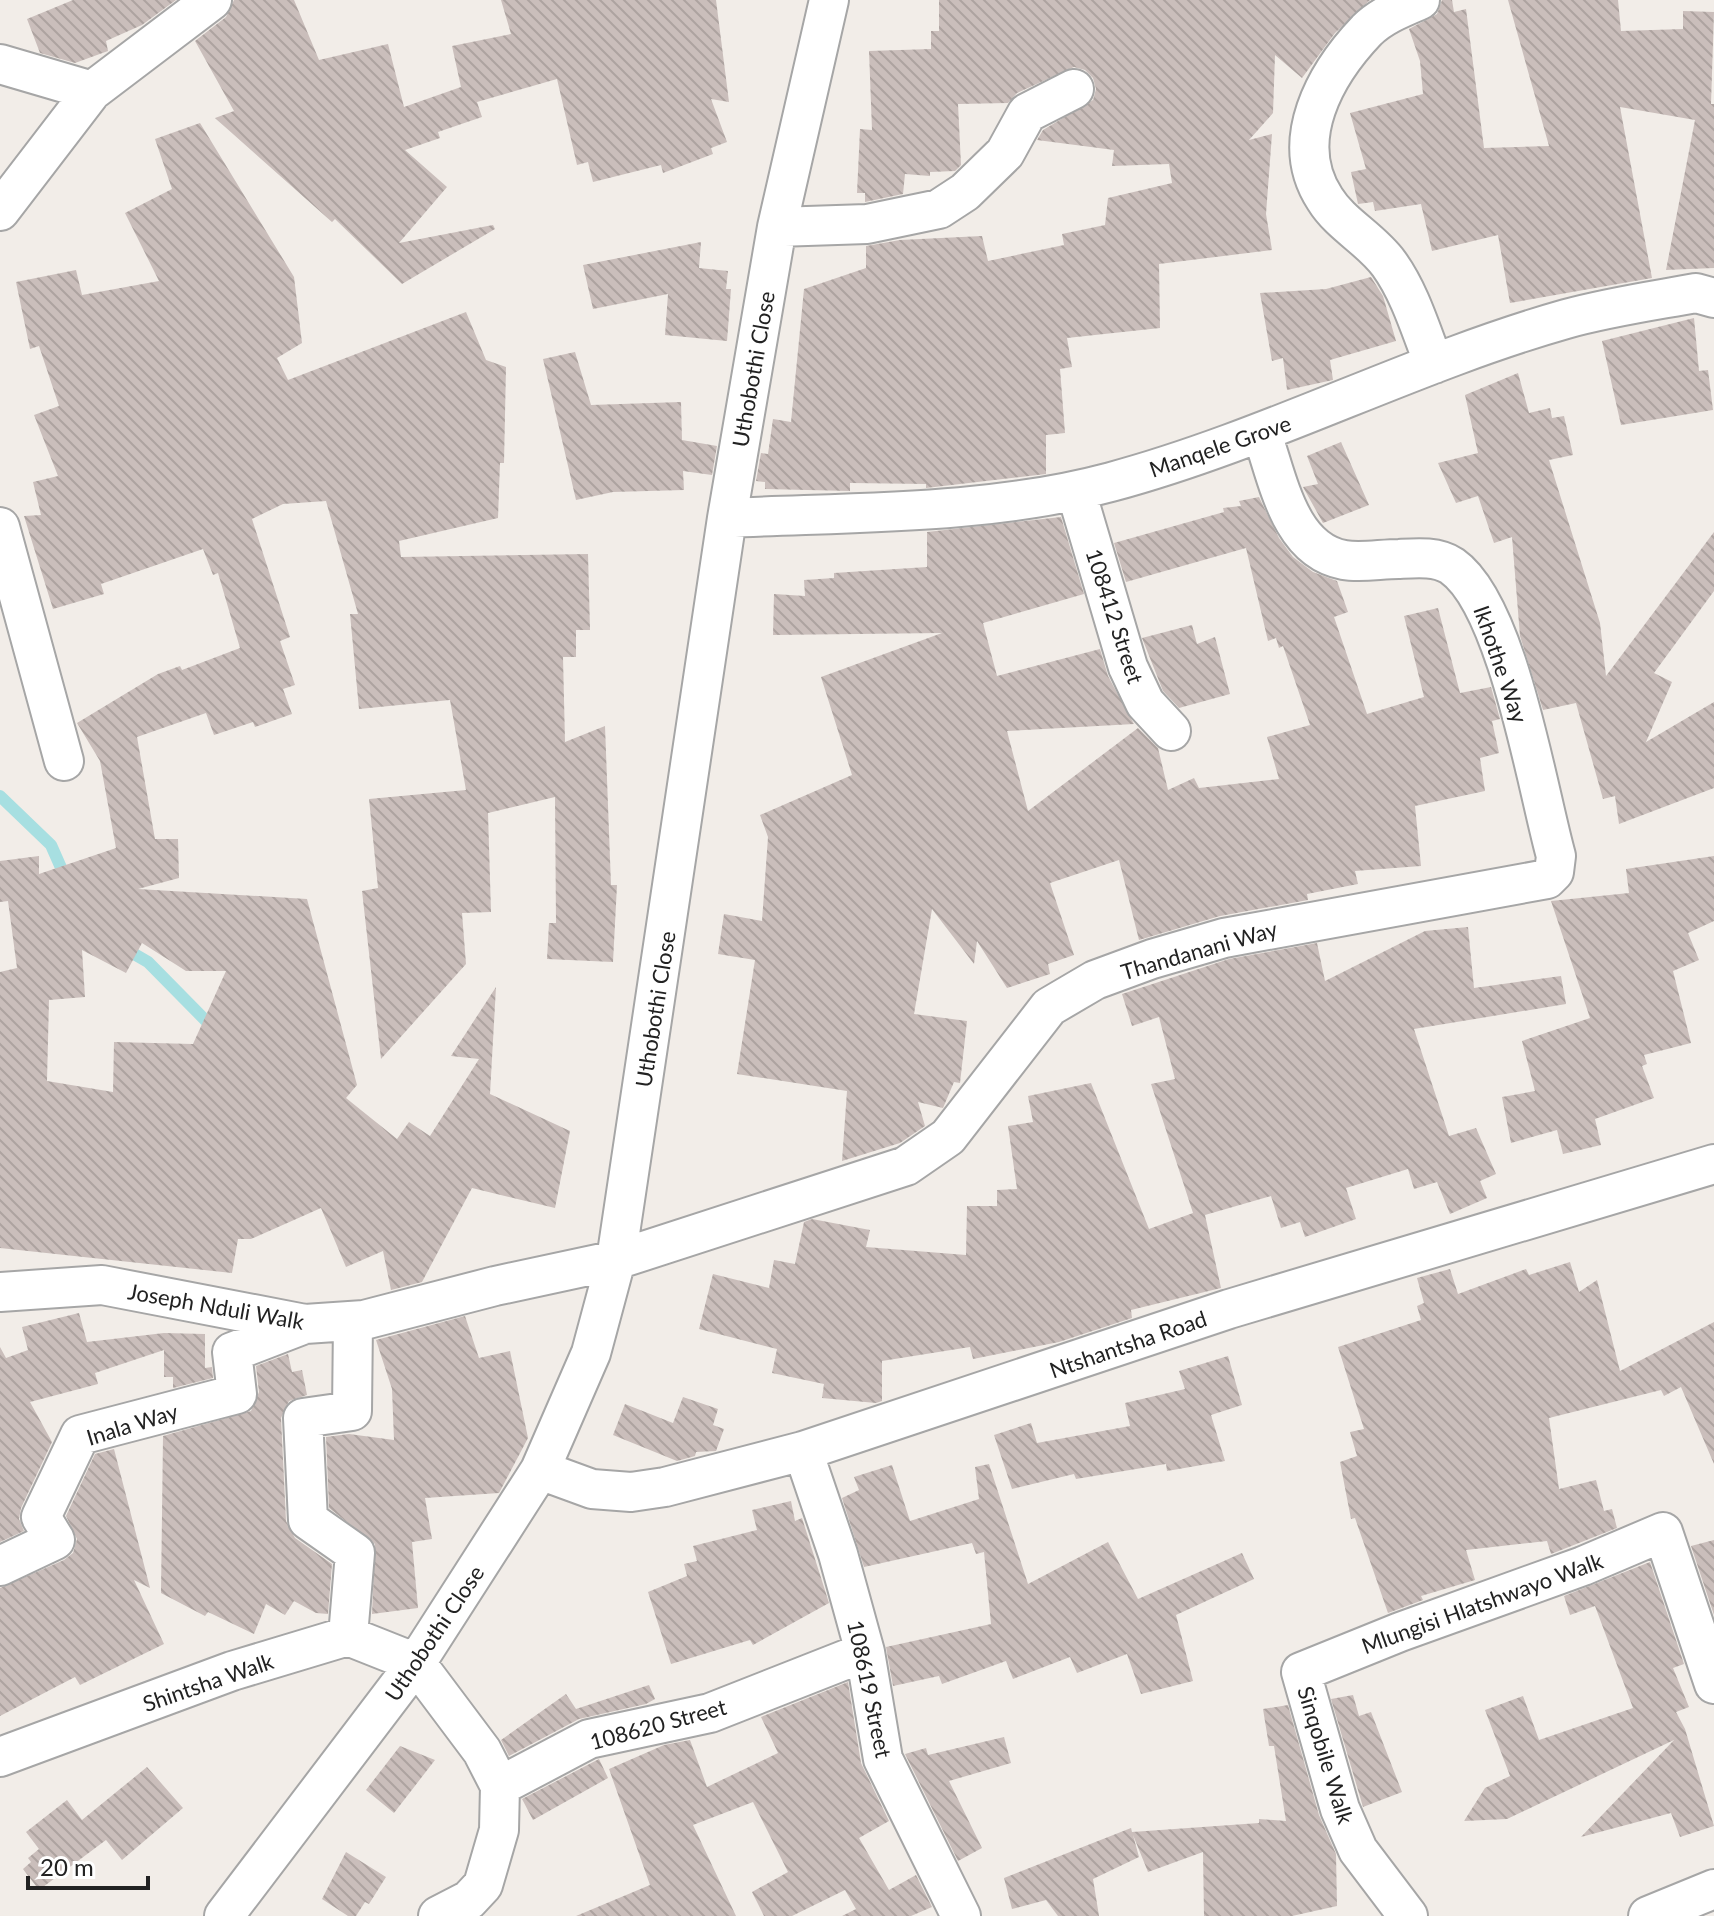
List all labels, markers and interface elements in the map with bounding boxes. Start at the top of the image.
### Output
street label: Uthobothi Close [726,289,780,449]
street label: Manqele Grove [1146,409,1294,483]
street label: 108412 Street [1081,545,1150,687]
street label: Ikhothe Way [1468,602,1534,727]
street label: Thandanani Way [1118,915,1281,985]
street label: Uthobothi Close [629,929,681,1089]
street label: Joseph Nduli Walk [126,1277,307,1335]
street label: Ntshantsha Road [1046,1304,1210,1384]
street label: Inala Way [83,1397,182,1451]
street label: Mlungisi Hlatshwayo Walk [1358,1546,1607,1659]
street label: Uthobothi Close [379,1560,489,1706]
street label: 108619 Street [842,1618,898,1760]
street label: Shintsha Walk [139,1647,278,1717]
street label: Sinqobile Walk [1292,1683,1360,1828]
street label: 108620 Street [587,1693,729,1755]
scale bar [28,1840,148,1890]
text: 20 m [40,1852,94,1881]

